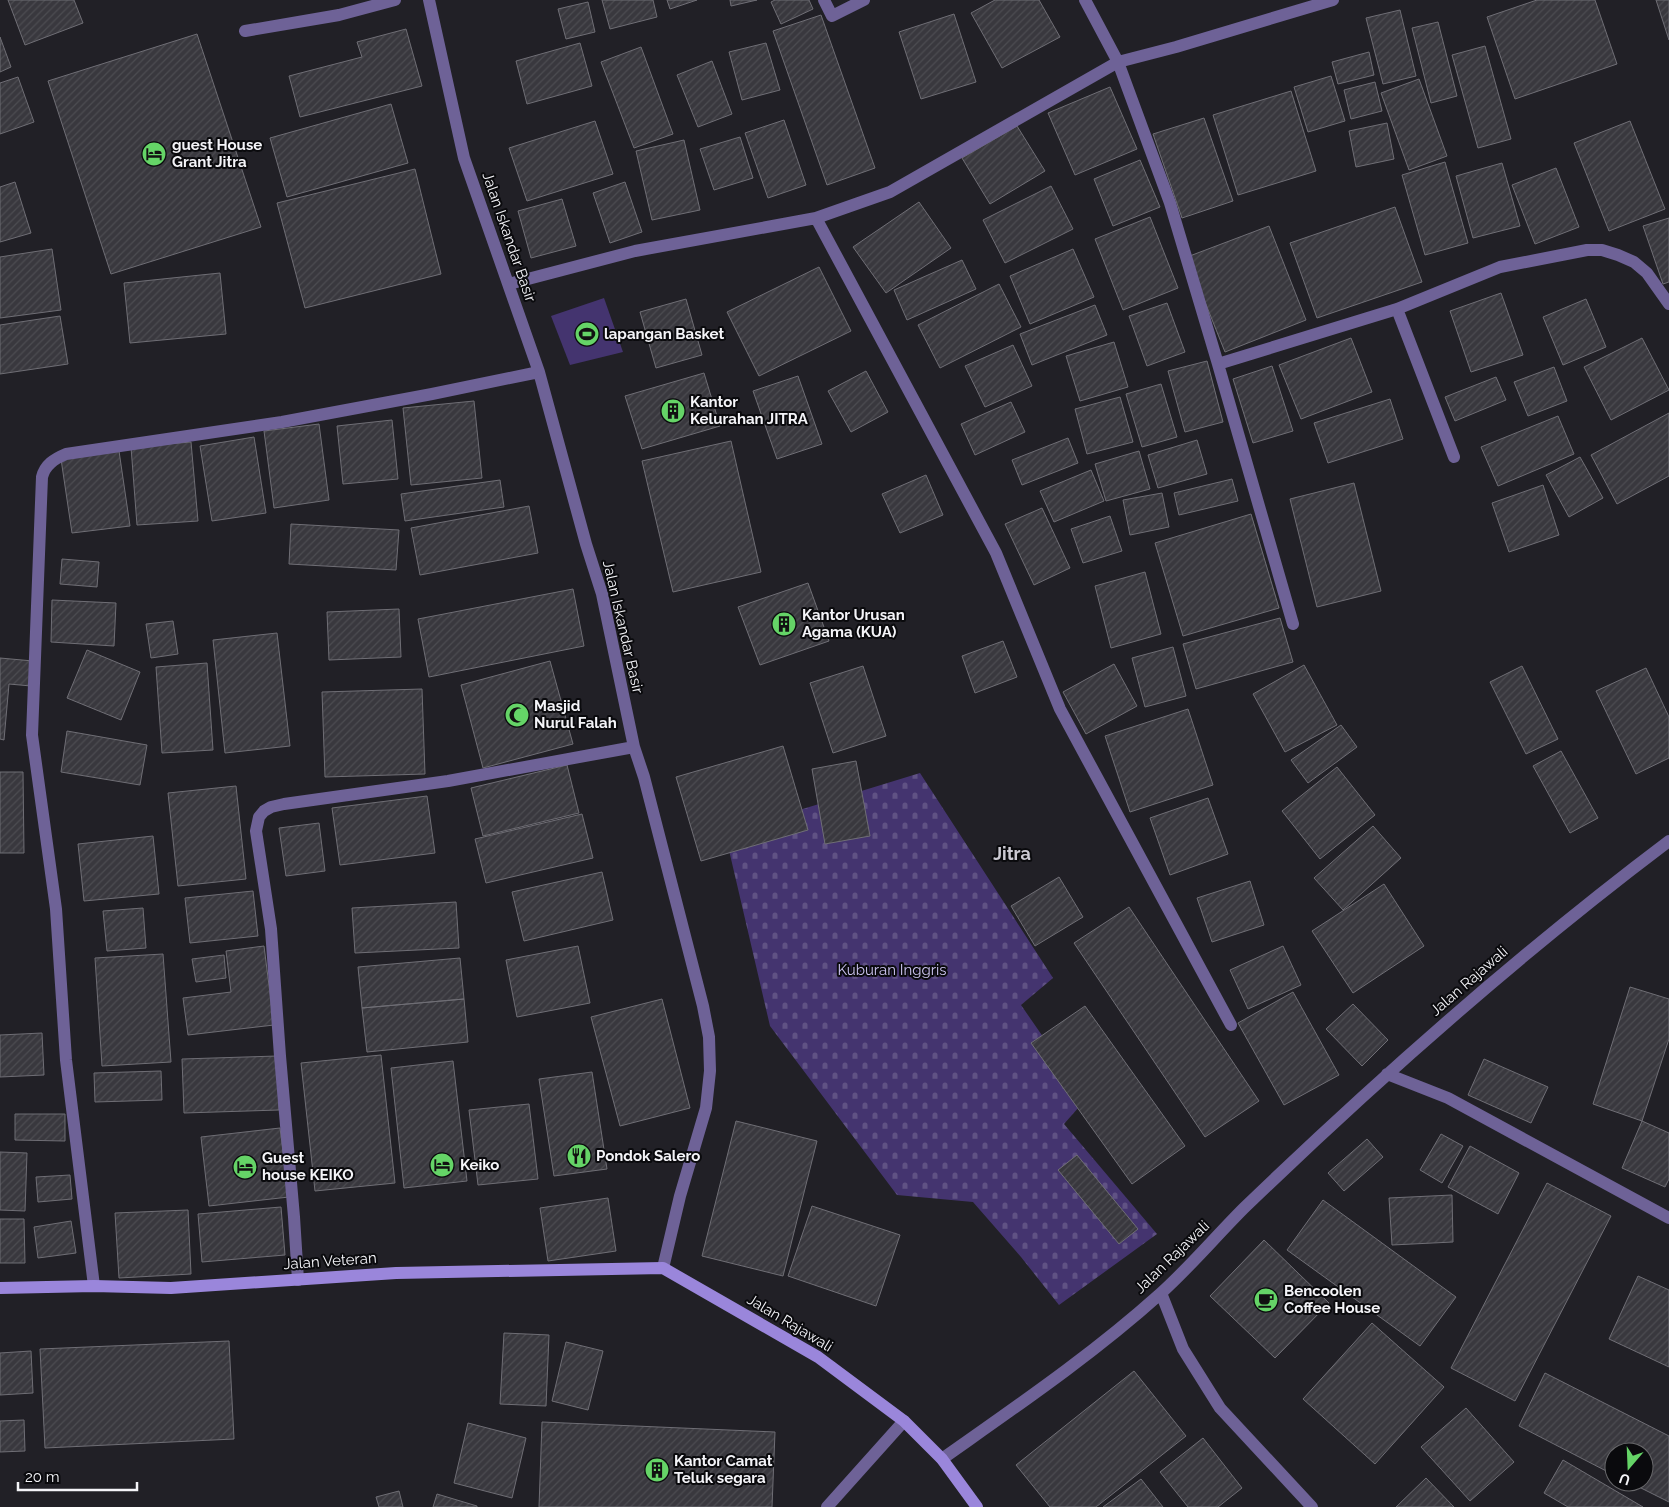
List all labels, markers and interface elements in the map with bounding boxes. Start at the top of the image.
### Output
place label: guest House Grant Jitra [172,136,262,171]
hotel icon: guest House Grant Jitra [141,141,167,167]
street label: Jalan Iskandar Basir [478,170,540,305]
sports icon: lapangan Basket [574,321,600,347]
place label: lapangan Basket [604,325,724,343]
place label: Kantor Kelurahan JITRA [690,393,809,428]
building icon: Kantor Kelurahan JITRA [660,398,686,424]
street label: Jalan Iskandar Basir [599,559,647,696]
place label: Kantor Urusan Agama (KUA) [802,606,905,641]
building icon: Kantor Urusan Agama (KUA) [771,611,797,637]
place label: Masjid Nurul Falah [534,697,617,732]
mosque icon: Masjid Nurul Falah [504,702,530,728]
district label: Jitra [993,843,1031,864]
street label: Jalan Rajawali [1427,942,1511,1020]
park label: Kuburan Inggris [837,961,947,979]
restaurant icon: Pondok Salero [566,1143,592,1169]
place label: Pondok Salero [596,1147,700,1165]
place label: Guest house KEIKO [262,1149,354,1184]
hotel icon: Keiko [429,1152,455,1178]
hotel icon: Guest house KEIKO [232,1154,258,1180]
place label: Keiko [460,1156,499,1174]
street label: Jalan Rajawali [1131,1217,1213,1297]
street label: Jalan Veteran [283,1249,377,1273]
place label: Bencoolen Coffee House [1284,1282,1380,1317]
cafe icon: Bencoolen Coffee House [1253,1287,1279,1313]
street label: Jalan Rajawali [744,1290,836,1356]
north arrow [1604,1442,1654,1492]
place label: Kantor Camat Teluk segara [674,1452,773,1487]
building icon: Kantor Camat Teluk segara [644,1457,670,1483]
scale bar [18,1460,136,1492]
text: 20 m [25,1468,60,1486]
text: U [1617,1470,1632,1489]

